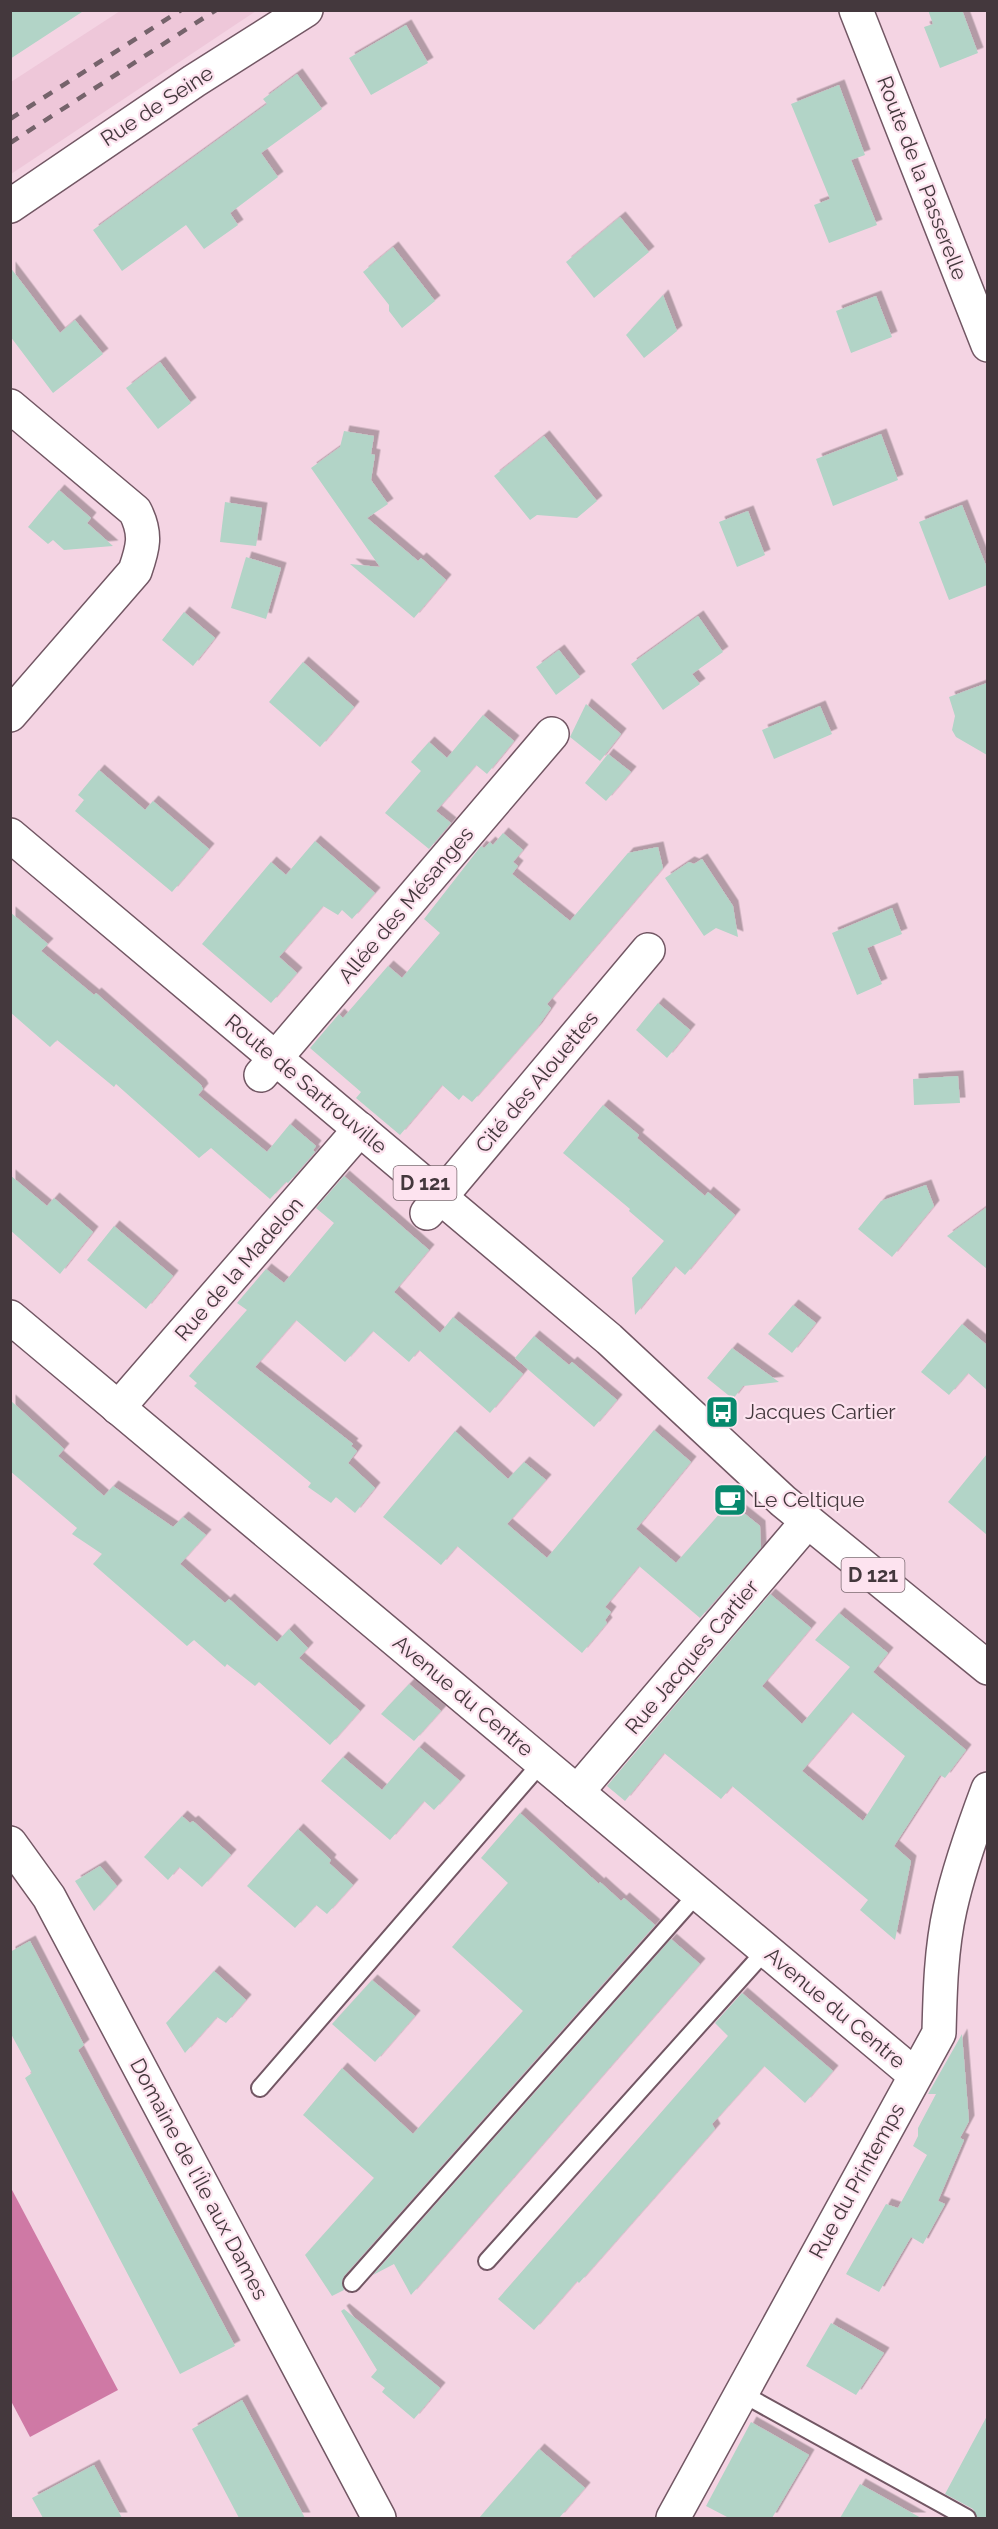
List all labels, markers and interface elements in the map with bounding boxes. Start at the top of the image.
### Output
street label: Rue de Seine [96,60,217,151]
street label: Route de la Passerelle [872,72,973,283]
street label: Allée des Mésanges [333,821,478,988]
street label: Cité des Alouettes [470,1006,603,1158]
street label: Route de Sartrouville [220,1009,392,1159]
road number: D 121 [394,1166,456,1200]
street label: Rue de la Madelon [169,1192,308,1346]
bus stop icon: Jacques Cartier [704,1394,740,1430]
place label: Jacques Cartier [745,1399,896,1424]
cafe icon: Le Celtique [712,1482,748,1518]
place label: Le Celtique [753,1487,865,1512]
road number: D 121 [842,1558,904,1592]
street label: Rue Jacques Cartier [620,1574,764,1739]
street label: Avenue du Centre [388,1630,538,1762]
street label: Avenue du Centre [760,1942,910,2074]
street label: Domaine de l'Île aux Dames [125,2054,274,2304]
street label: Rue du Printemps [804,2099,910,2263]

